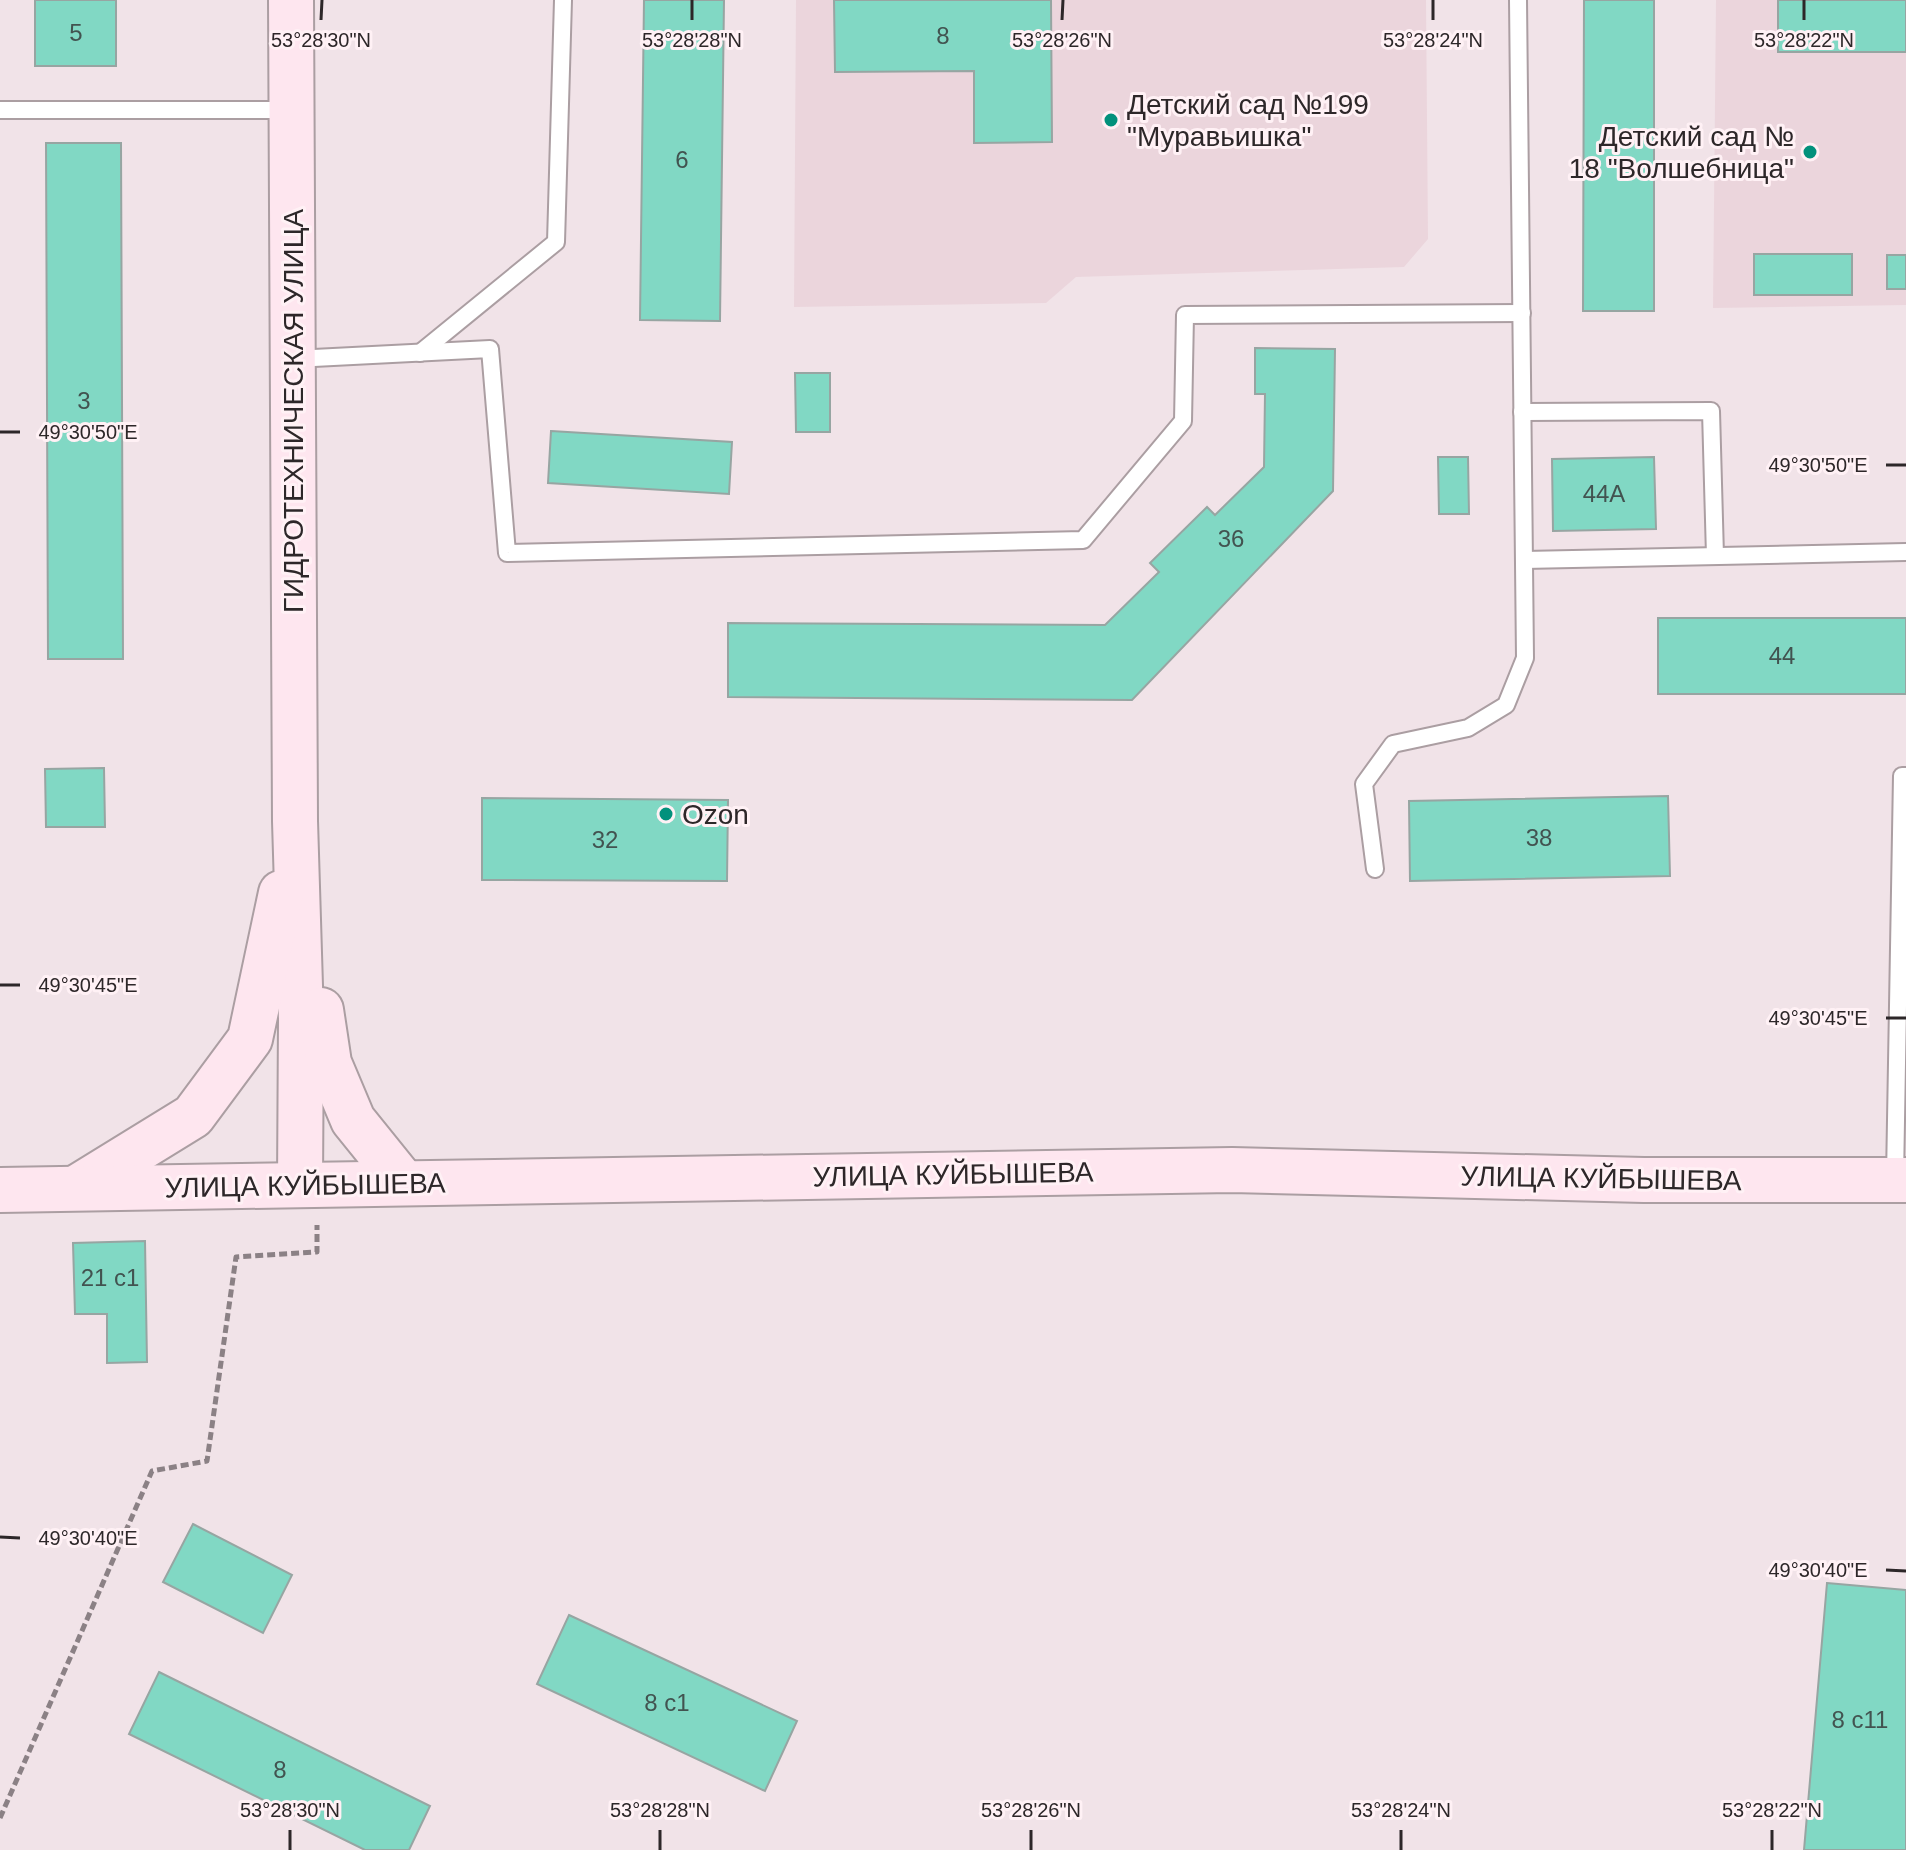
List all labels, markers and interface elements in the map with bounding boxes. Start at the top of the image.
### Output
house number: 5 [69,19,83,46]
house number: 8 [936,22,950,49]
text: 53°28'30"N [271,29,371,51]
text: 53°28'28"N [642,29,742,51]
text: 53°28'26"N [1012,29,1112,51]
text: 53°28'24"N [1383,29,1483,51]
text: 53°28'22"N [1754,29,1854,51]
place label: Детский сад №199 "Муравьишка" [1127,89,1369,152]
marker: Детский сад №199 "Муравьишка" [1102,111,1120,129]
place label: Детский сад № 18 "Волшебница" [1569,121,1794,184]
marker: Детский сад № 18 "Волшебница" [1801,143,1819,161]
house number: 6 [675,146,689,173]
street label: ГИДРОТЕХНИЧЕСКАЯ УЛИЦА [278,209,309,613]
house number: 3 [77,387,91,414]
text: 49°30'50"E [39,421,138,443]
text: 49°30'50"E [1769,454,1868,476]
house number: 44А [1583,480,1625,507]
house number: 36 [1218,525,1244,552]
house number: 44 [1769,642,1795,669]
place label: Ozon [682,799,749,830]
marker: Ozon [657,805,675,823]
house number: 38 [1526,824,1552,851]
house number: 32 [592,826,618,853]
text: 49°30'45"E [39,974,138,996]
text: 49°30'45"E [1769,1007,1868,1029]
street label: УЛИЦА КУЙБЫШЕВА [812,1157,1094,1192]
street label: УЛИЦА КУЙБЫШЕВА [1460,1161,1742,1196]
street label: УЛИЦА КУЙБЫШЕВА [164,1168,446,1203]
house number: 21 с1 [81,1264,139,1291]
text: 49°30'40"E [39,1527,138,1549]
text: 49°30'40"E [1769,1559,1868,1581]
house number: 8 с1 [644,1689,690,1716]
house number: 8 с11 [1832,1706,1888,1733]
house number: 8 [273,1756,287,1783]
text: 53°28'30"N [240,1799,340,1821]
text: 53°28'28"N [610,1799,710,1821]
text: 53°28'26"N [981,1799,1081,1821]
text: 53°28'24"N [1351,1799,1451,1821]
text: 53°28'22"N [1722,1799,1822,1821]

